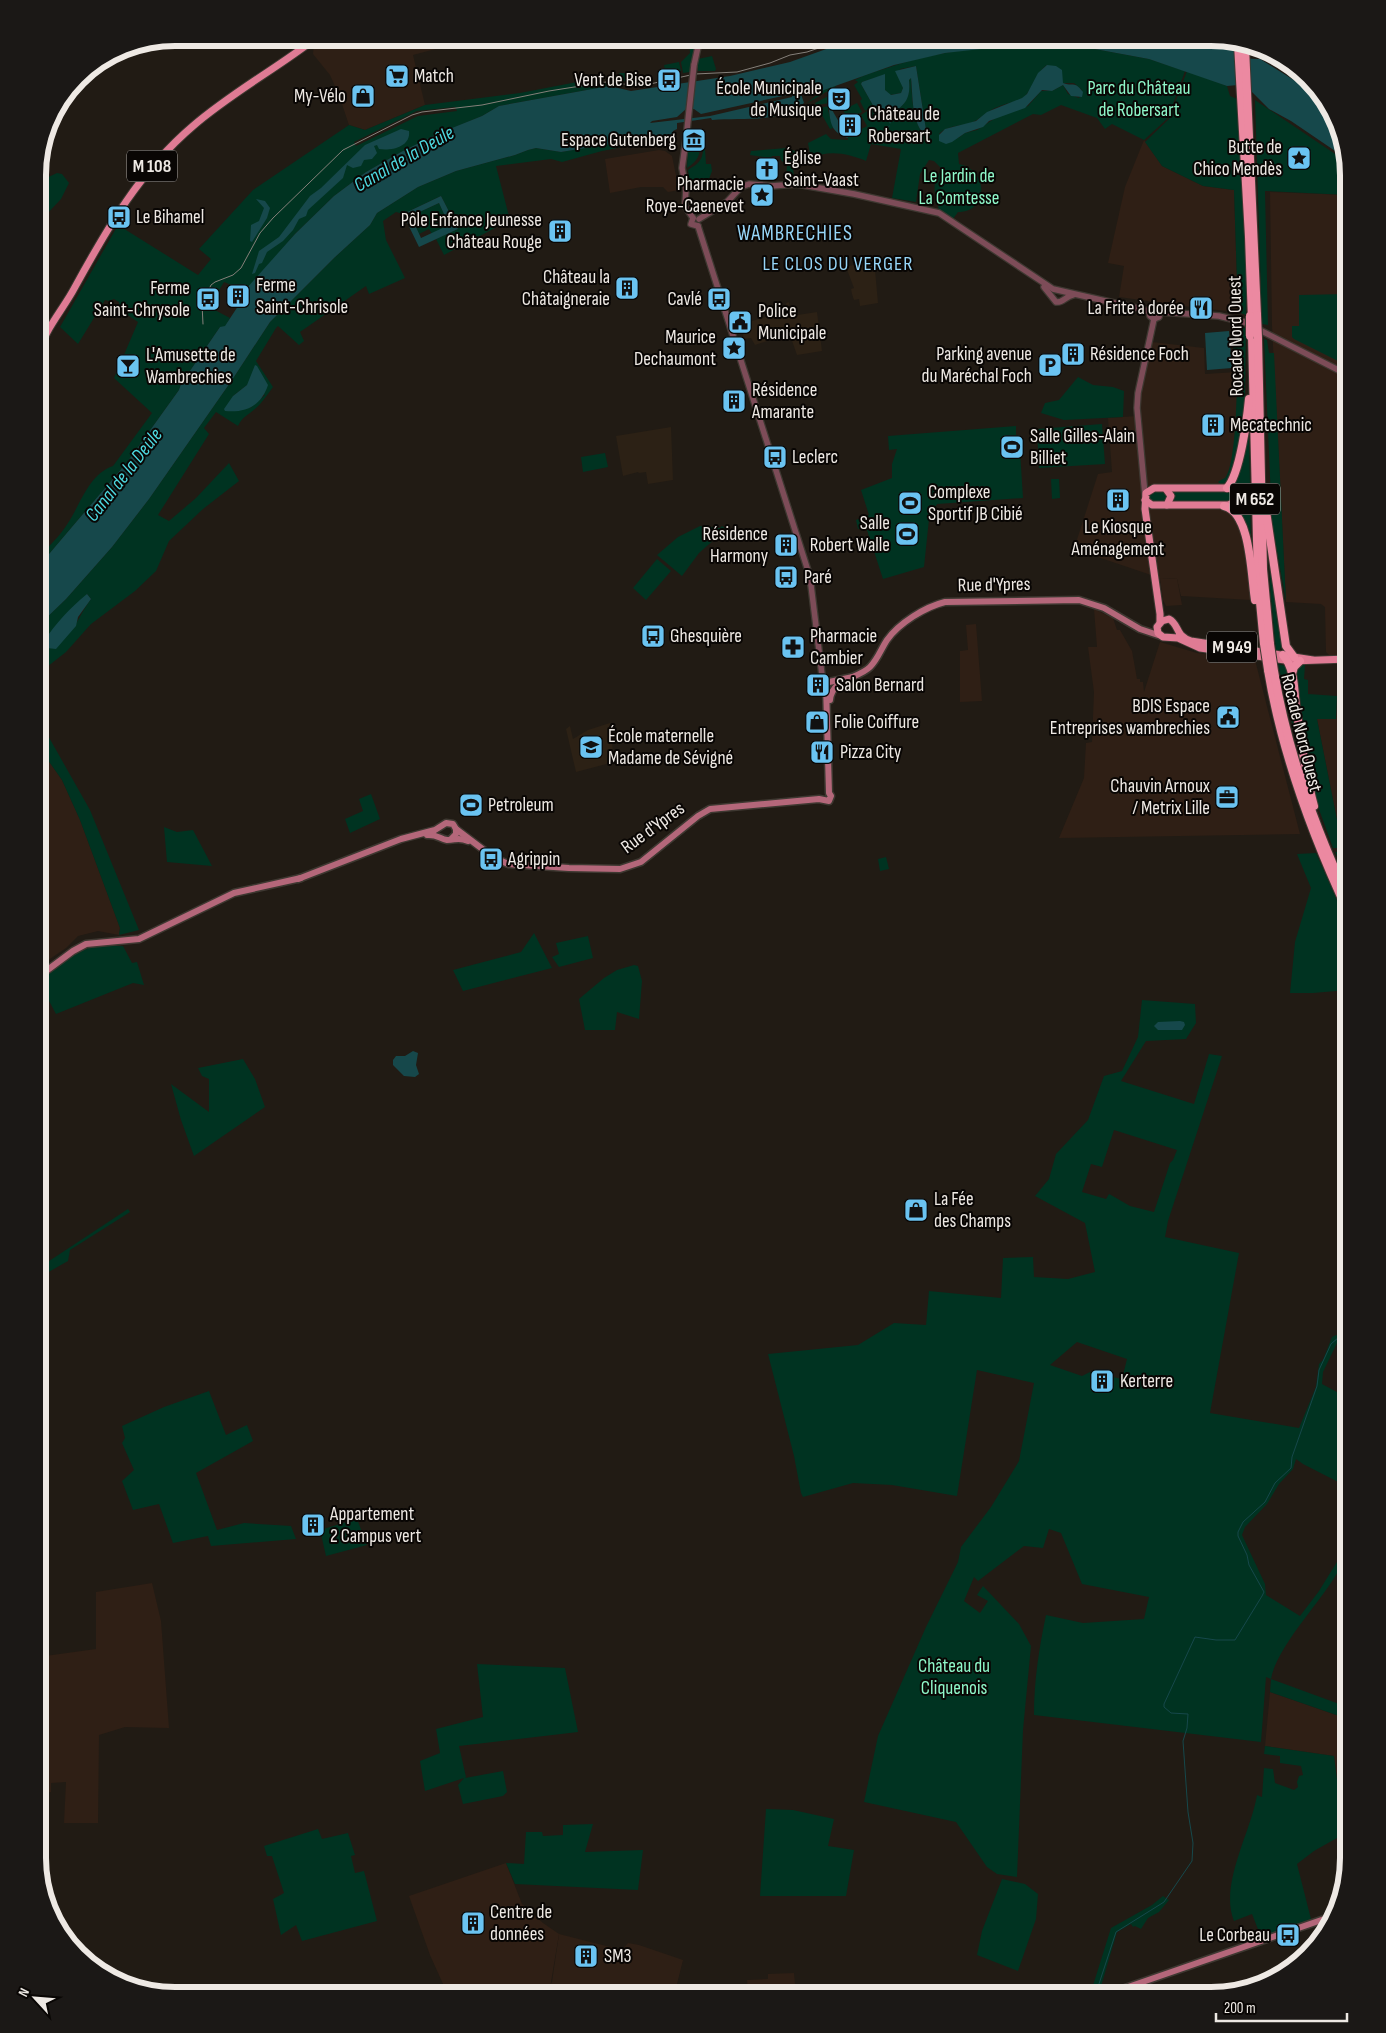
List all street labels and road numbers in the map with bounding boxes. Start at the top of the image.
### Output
road number: M 108 [127,150,177,182]
street label: Rocade Nord Ouest [1223,275,1249,397]
road number: M 652 [1230,484,1280,514]
street label: Rue d'Ypres [957,573,1031,597]
road number: M 949 [1207,632,1257,662]
street label: Rocade Nord Ouest [1275,672,1327,795]
street label: Rue d'Ypres [617,797,689,859]

